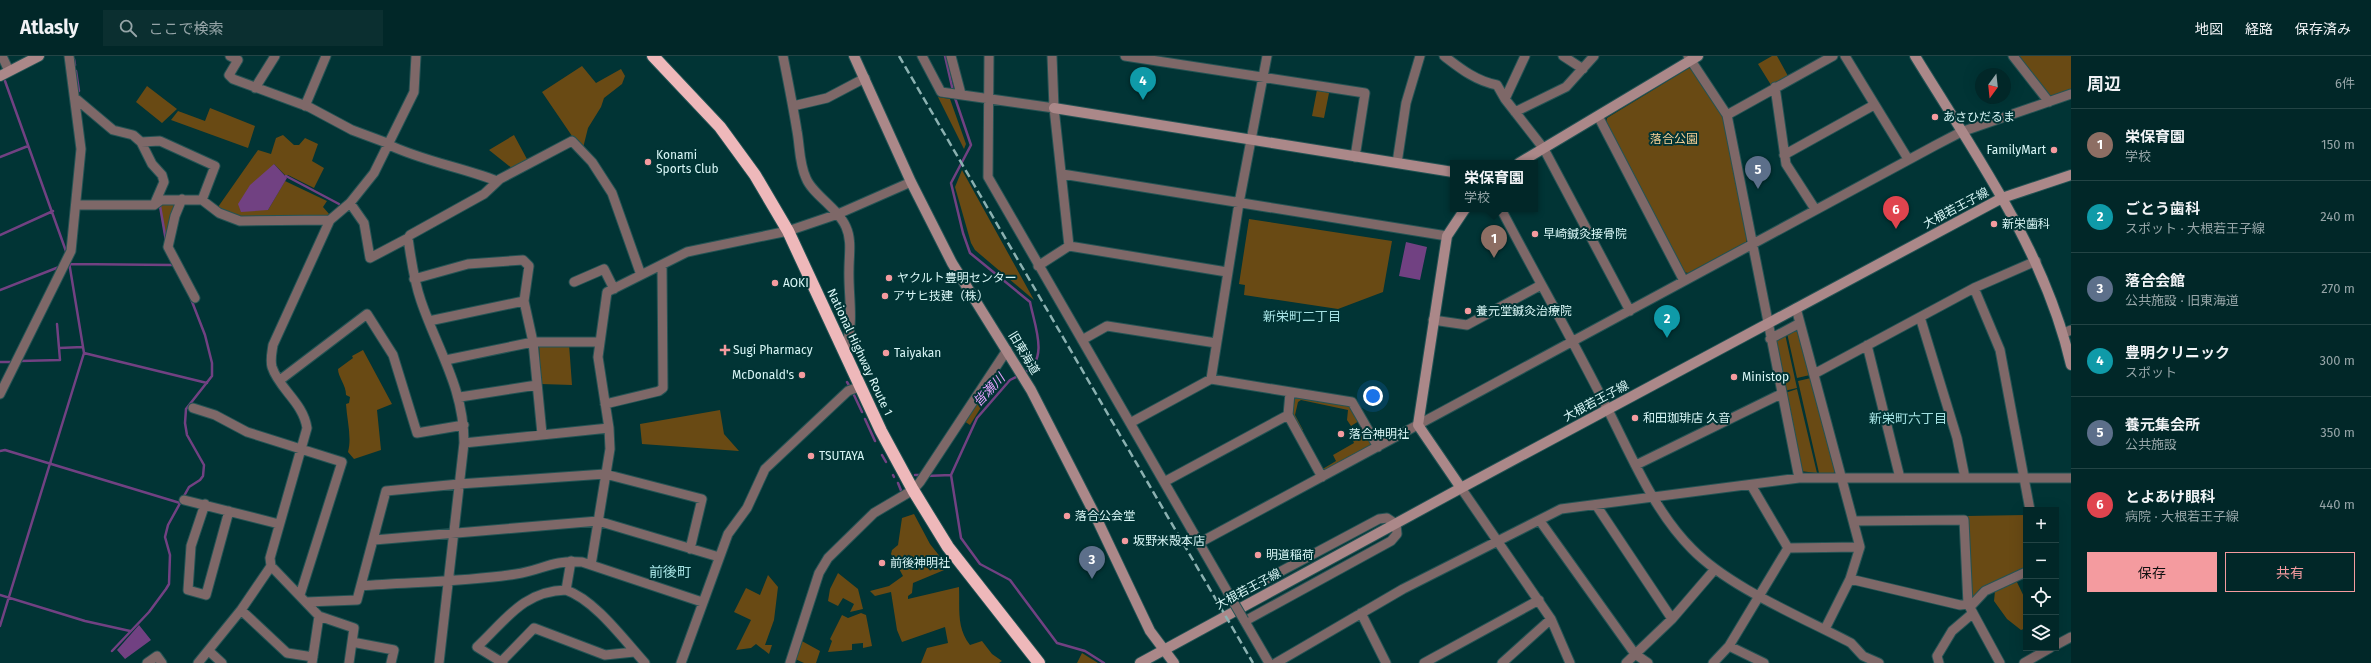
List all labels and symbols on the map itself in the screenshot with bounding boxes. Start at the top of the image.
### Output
pin: 4 [1130,67,1156,100]
north arrow [1975,68,2011,104]
place label: あさひだるま [1943,110,2015,124]
marker: あさひだるま [1930,112,1940,122]
park label: 落合公園 [1650,132,1698,146]
place label: FamilyMart [1987,143,2047,157]
marker: FamilyMart [2049,145,2059,155]
place label: Konami Sports Club [656,148,719,176]
pin: 5 [1745,156,1771,189]
marker: Konami Sports Club [643,157,653,167]
street label: 大根若王子線 [1921,185,1991,231]
pin: 6 [1883,196,1909,229]
place label: 新栄歯科 [2002,217,2050,231]
marker: 新栄歯科 [1989,219,1999,229]
pin: 1 [1481,225,1507,258]
place label: 早崎鍼灸接骨院 [1543,227,1627,241]
marker: 早崎鍼灸接骨院 [1530,229,1540,239]
place label: ヤクルト豊明センター [897,271,1017,285]
marker: ヤクルト豊明センター [884,273,894,283]
place label: AOKI [783,276,809,290]
marker: AOKI [770,278,780,288]
street label: National Highway Route 1 [824,286,896,418]
place label: アサヒ技建（株） [893,289,989,303]
marker: アサヒ技建（株） [880,291,890,301]
place label: 養元堂鍼灸治療院 [1476,304,1572,318]
pin: 2 [1654,305,1680,338]
marker: 養元堂鍼灸治療院 [1463,306,1473,316]
district label: 新栄町二丁目 [1263,309,1341,324]
street label: 旧東海道 [1006,329,1042,377]
place label: Sugi Pharmacy [733,343,813,357]
marker: Sugi Pharmacy [720,345,730,355]
place label: Taiyakan [894,346,941,360]
marker: Taiyakan [881,348,891,358]
place label: McDonald's [732,368,794,382]
water label: 皆瀬川 [970,369,1009,409]
marker: McDonald's [797,370,807,380]
place label: Ministop [1742,370,1789,384]
marker: Ministop [1729,372,1739,382]
street label: 大根若王子線 [1561,378,1631,424]
your location [1363,386,1383,406]
place label: 和田珈琲店 久音 [1643,411,1730,425]
district label: 新栄町六丁目 [1869,411,1947,426]
marker: 和田珈琲店 久音 [1630,413,1640,423]
place label: 落合神明社 [1349,427,1409,441]
marker: 落合神明社 [1336,429,1346,439]
place label: TSUTAYA [819,449,864,463]
marker: TSUTAYA [806,451,816,461]
place label: 落合公会堂 [1075,509,1135,523]
marker: 落合公会堂 [1062,511,1072,521]
place label: 坂野米殻本店 [1133,534,1205,548]
marker: 坂野米殻本店 [1120,536,1130,546]
pin: 3 [1079,546,1105,579]
place label: 明道稲荷 [1266,548,1314,562]
marker: 明道稲荷 [1253,550,1263,560]
place label: 前後神明社 [890,556,950,570]
marker: 前後神明社 [877,558,887,568]
district label: 前後町 [649,564,691,581]
street label: 大根若王子線 [1213,566,1283,612]

